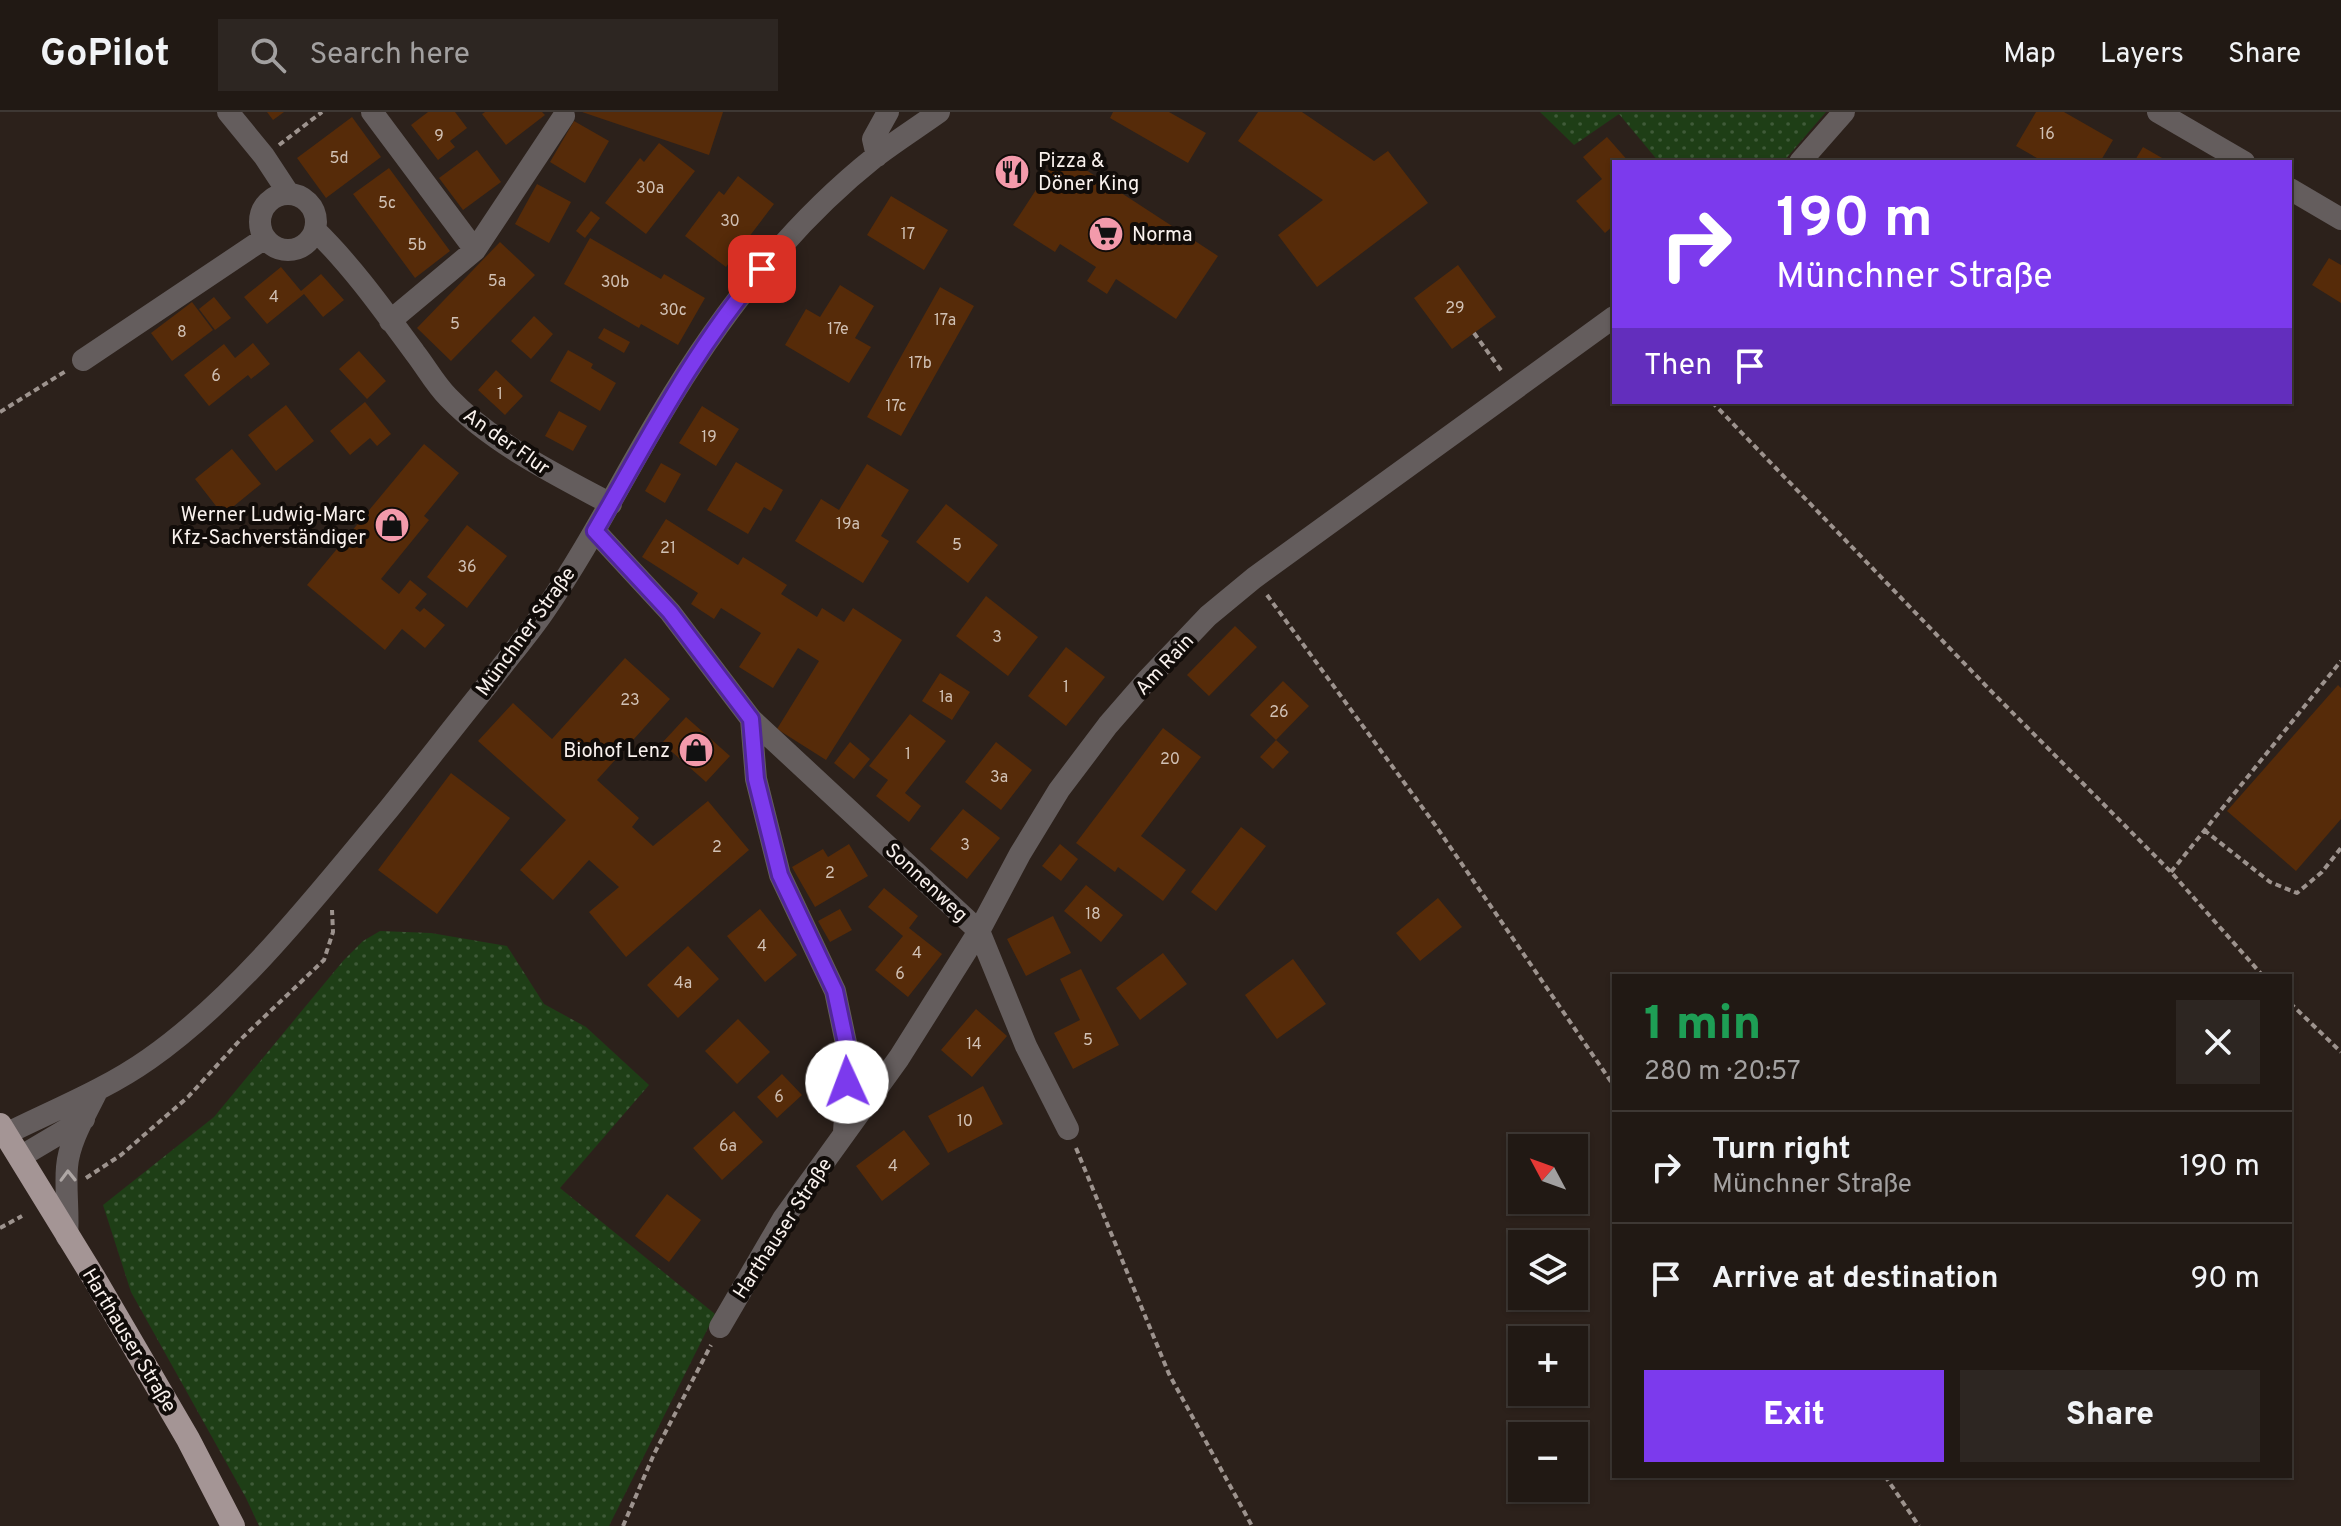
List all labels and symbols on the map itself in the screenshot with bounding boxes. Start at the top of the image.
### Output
house number: 16 [2039,125,2055,145]
house number: 9 [434,127,444,147]
house number: 5d [330,149,348,169]
place label: Pizza & Döner King [1038,149,1139,198]
restaurant icon: Pizza & Döner King [993,153,1031,191]
house number: 30a [636,179,664,199]
house number: 5c [378,194,396,214]
house number: 30 [720,212,740,232]
supermarket icon: Norma [1087,215,1125,253]
place label: Norma [1132,223,1193,249]
house number: 17 [901,225,915,245]
pin [728,235,796,303]
house number: 5b [408,236,426,256]
house number: 5a [488,272,506,292]
house number: 30b [601,273,629,293]
house number: 4 [269,288,279,308]
house number: 29 [1445,299,1465,319]
house number: 30c [659,301,687,321]
house number: 17a [934,311,956,331]
house number: 5 [450,315,460,335]
house number: 17e [827,320,849,340]
house number: 8 [177,323,187,343]
house number: 17b [908,354,932,374]
house number: 6 [211,367,221,387]
house number: 1 [497,385,503,405]
house number: 17c [886,397,906,417]
street label: An der Flur [457,403,554,482]
house number: 19 [701,428,717,448]
place label: Werner Ludwig-Marc Kfz-Sachverständiger [171,503,366,552]
shop icon: Werner Ludwig-Marc Kfz-Sachverständiger [373,506,411,544]
house number: 19a [836,515,860,535]
house number: 5 [952,536,962,556]
house number: 21 [660,539,676,559]
house number: 36 [457,558,477,578]
street label: Münchner Straße [471,562,582,702]
house number: 3 [992,628,1002,648]
street label: Am Rain [1130,629,1201,702]
house number: 1 [1063,678,1069,698]
house number: 1a [939,688,953,708]
house number: 23 [620,691,640,711]
house number: 26 [1269,703,1289,723]
shop icon: Biohof Lenz [677,731,715,769]
place label: Biohof Lenz [563,739,670,765]
house number: 1 [905,745,911,765]
house number: 20 [1160,750,1180,770]
house number: 3a [990,768,1008,788]
house number: 3 [960,836,970,856]
house number: 2 [712,838,722,858]
street label: Sonnenweg [879,838,973,929]
house number: 2 [825,864,835,884]
house number: 18 [1085,905,1101,925]
house number: 4 [757,937,767,957]
house number: 4 [912,944,922,964]
house number: 6 [895,965,905,985]
house number: 4a [674,974,692,994]
house number: 5 [1083,1031,1093,1051]
house number: 14 [966,1035,982,1055]
position arrow [805,1040,889,1124]
house number: 6 [774,1088,784,1108]
house number: 10 [957,1112,973,1132]
north arrow [1508,1134,1588,1214]
house number: 6a [719,1137,737,1157]
street label: Harthauser Straße [728,1153,839,1305]
house number: 4 [888,1157,898,1177]
one-way arrow [59,1169,77,1182]
street label: Harthauser Straße [75,1264,182,1418]

